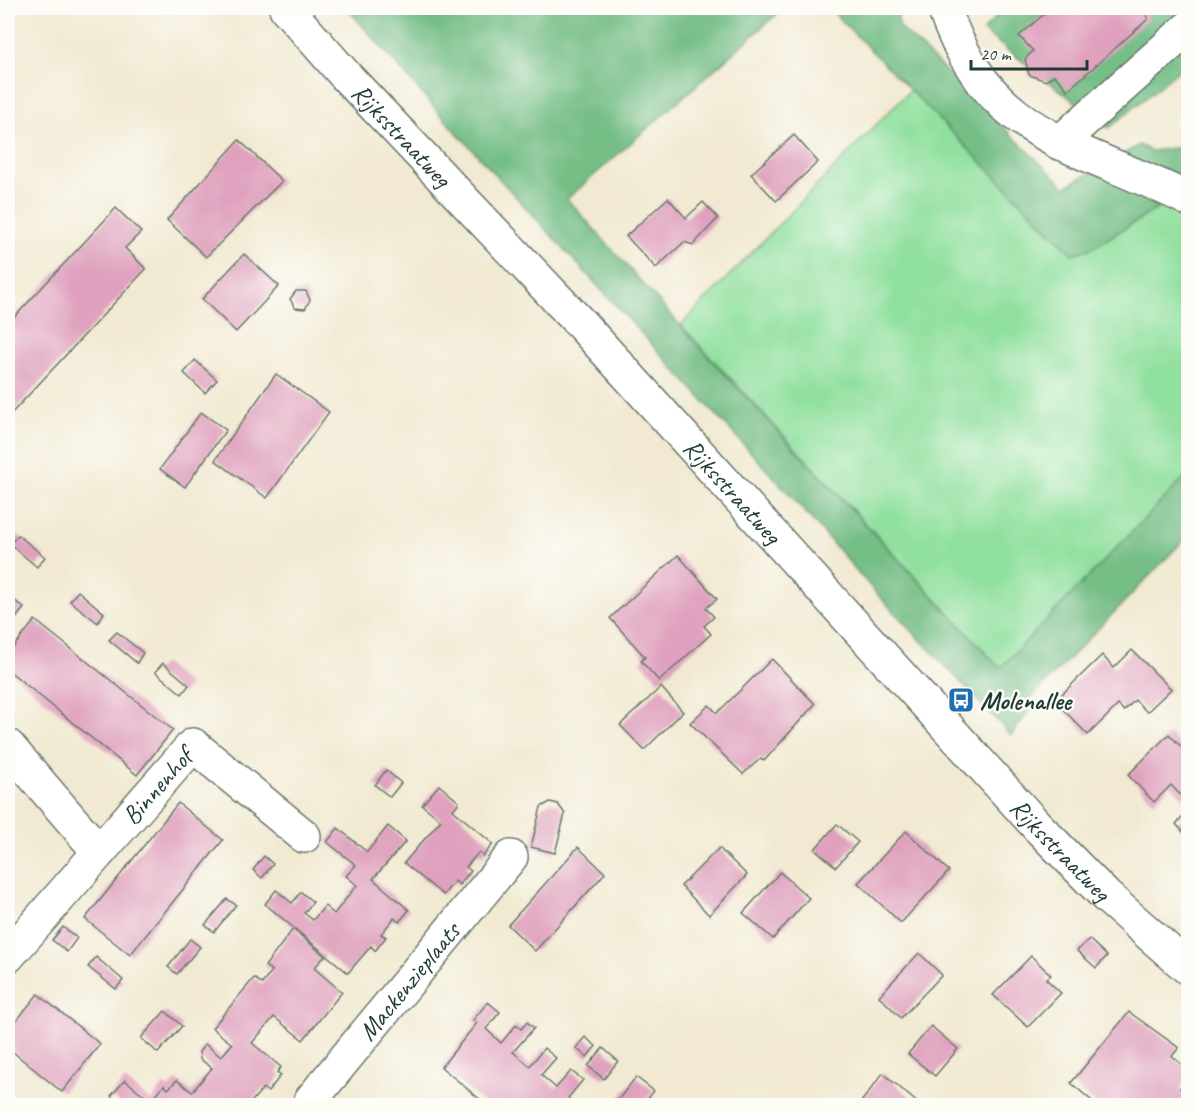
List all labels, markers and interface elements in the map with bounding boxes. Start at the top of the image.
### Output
scale bar [971,33,1086,71]
text: 20 m [980,43,1013,65]
street label: Rijksstraatweg [345,76,460,195]
street label: Rijksstraatweg [677,431,790,552]
place label: Molenallee [980,684,1073,717]
bus stop icon: Molenallee [946,685,976,715]
street label: Binnenhof [115,737,203,831]
street label: Rijksstraatweg [1003,791,1119,909]
street label: Mackenzieplaats [351,914,468,1047]

